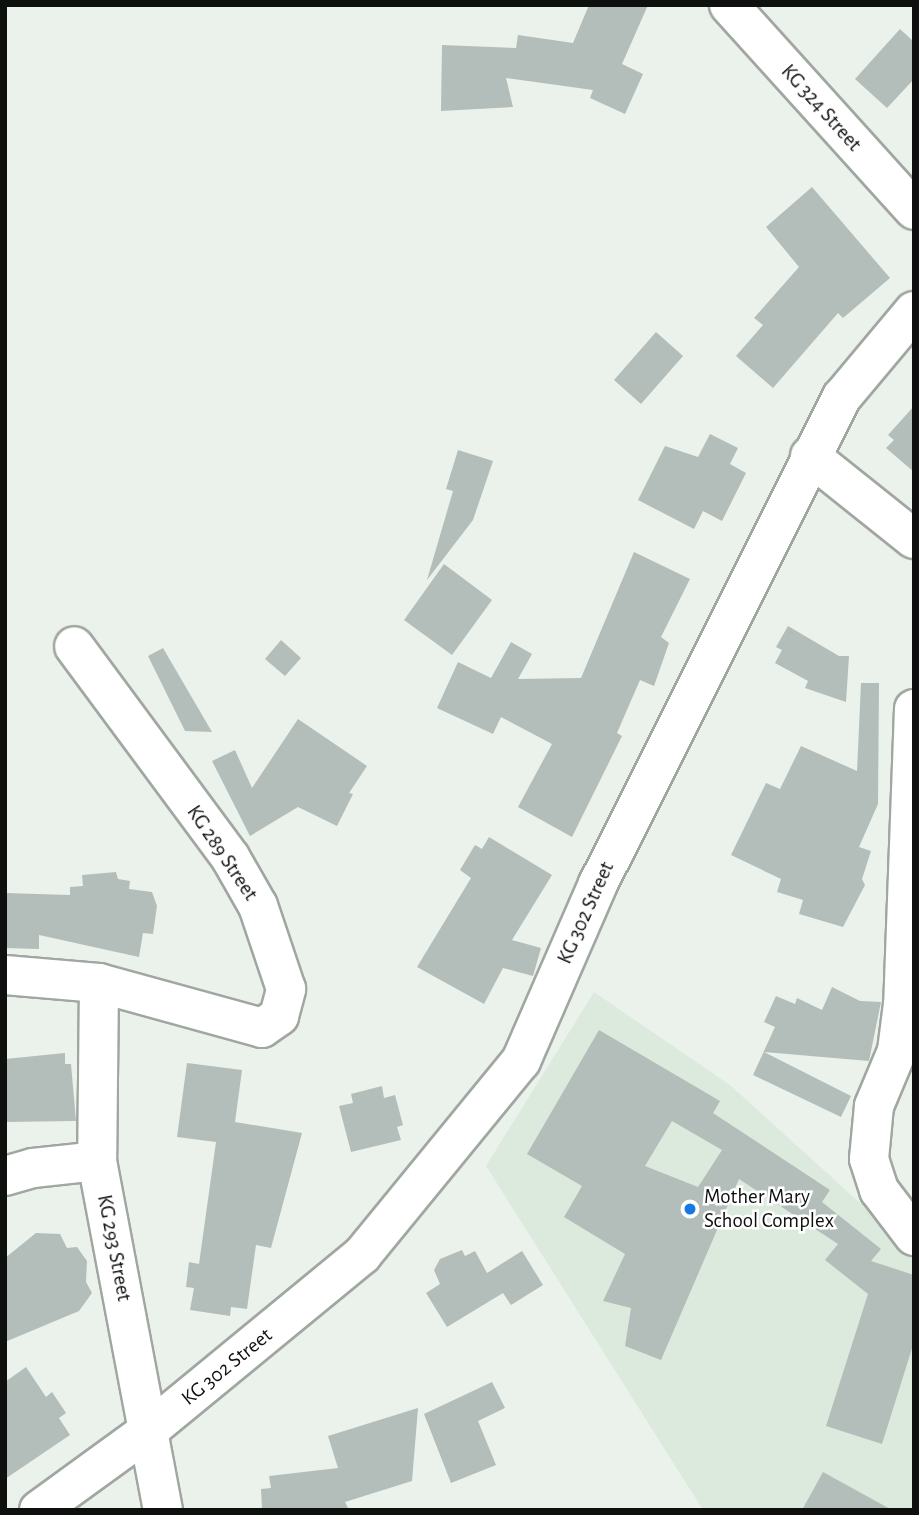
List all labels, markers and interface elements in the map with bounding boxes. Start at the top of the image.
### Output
street label: KG 324 Street [775,59,867,157]
street label: KG 289 Street [181,801,263,905]
street label: KG 302 Street [552,858,620,968]
place label: Mother Mary School Complex [704,1184,834,1234]
street label: KG 293 Street [91,1193,137,1303]
marker: Mother Mary School Complex [682,1201,698,1217]
street label: KG 302 Street [177,1323,277,1411]

